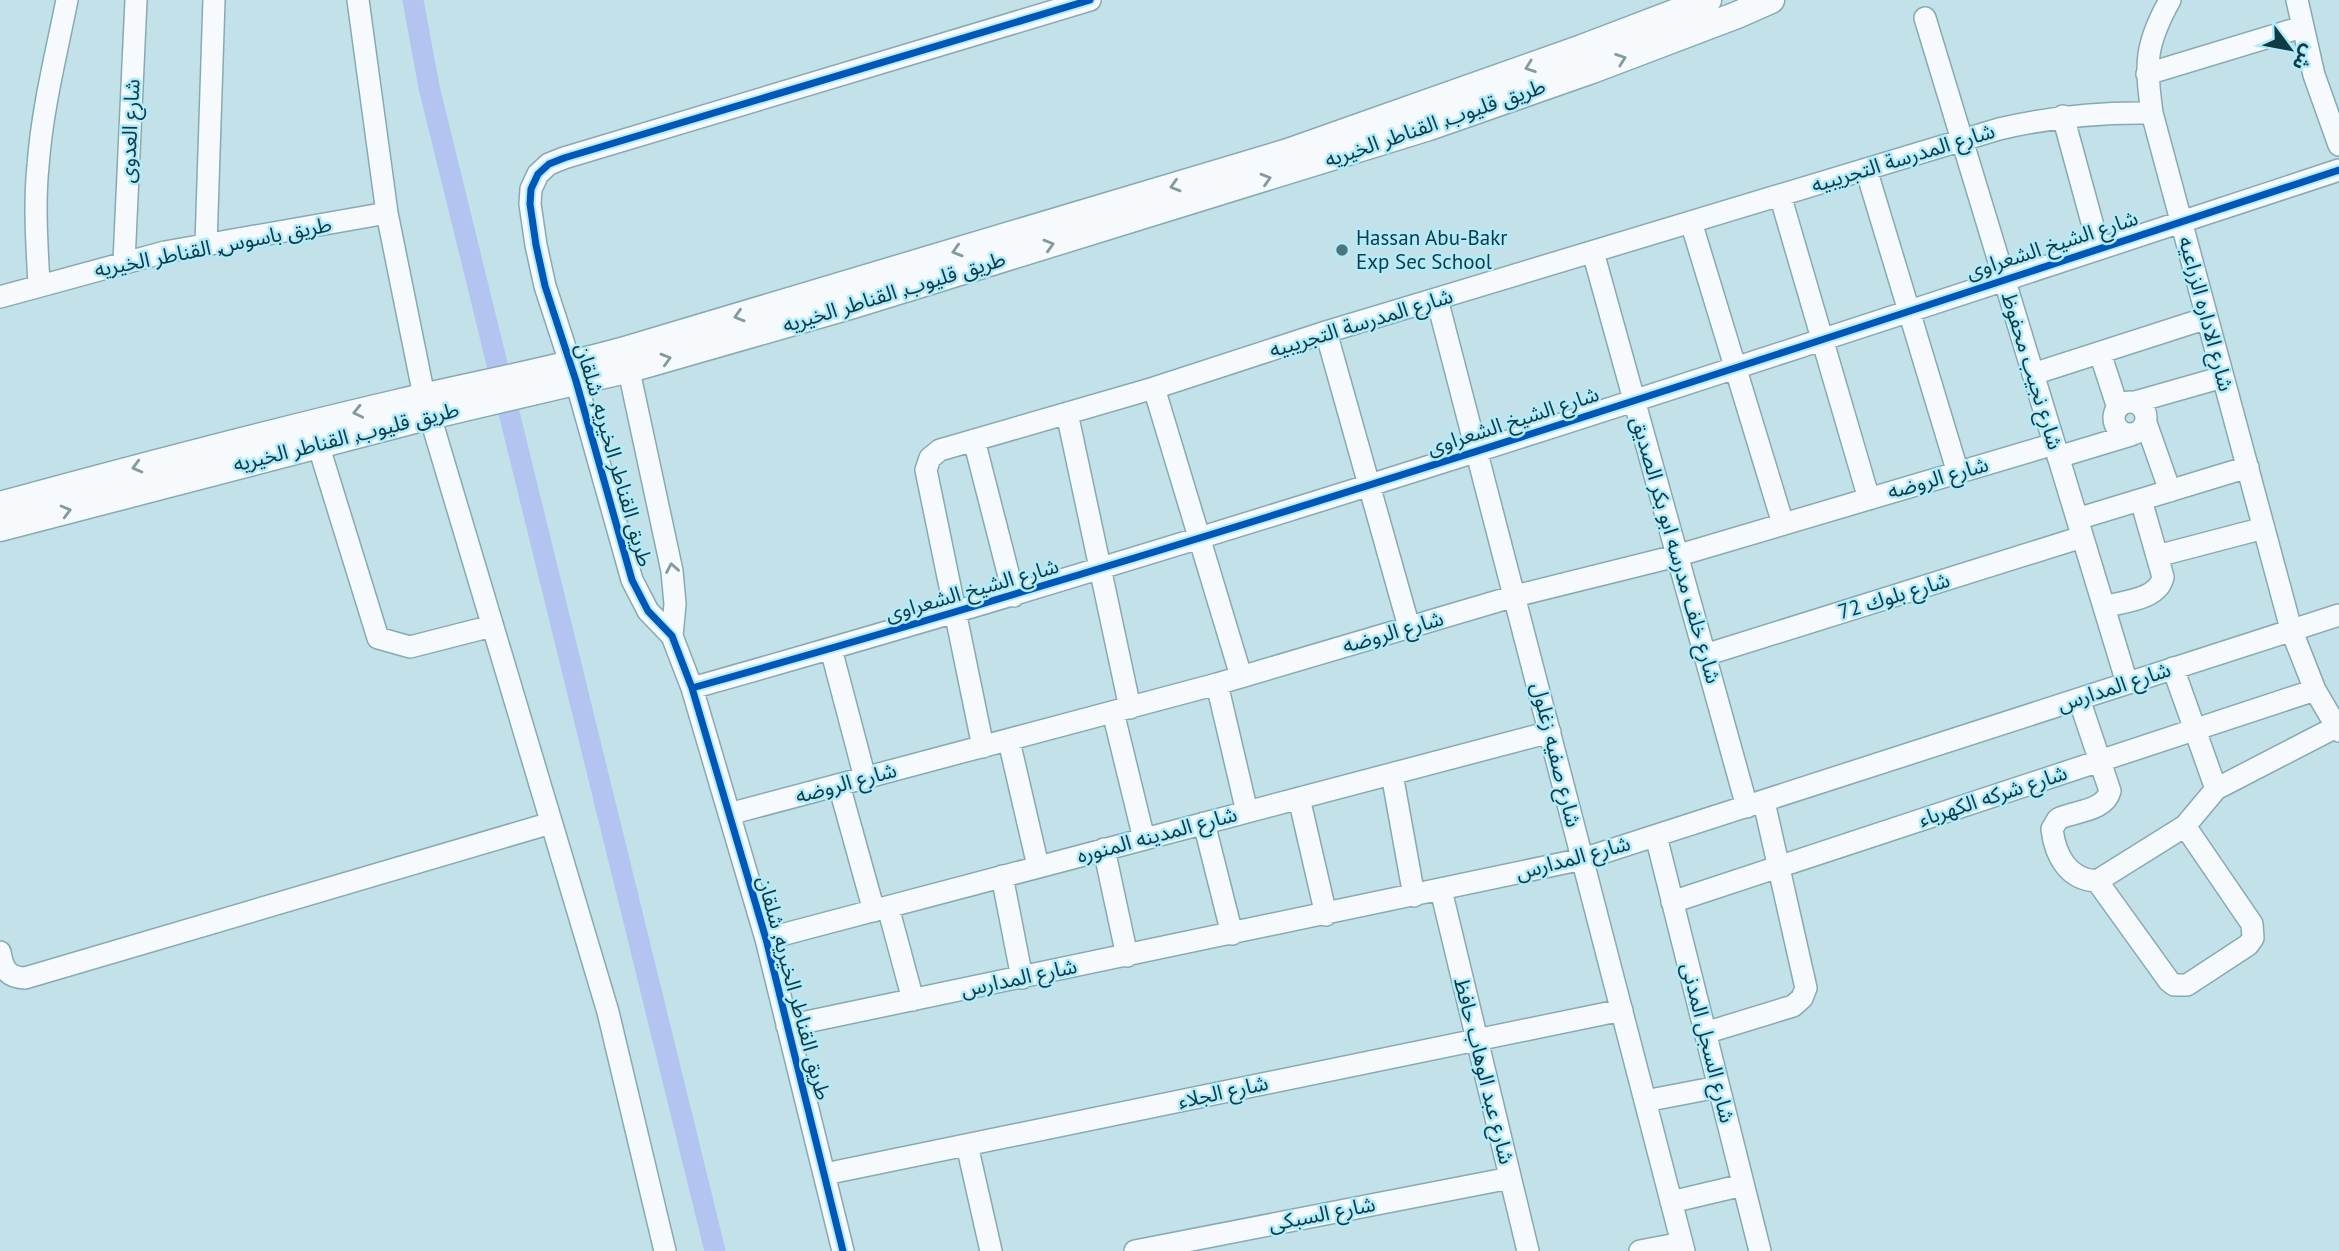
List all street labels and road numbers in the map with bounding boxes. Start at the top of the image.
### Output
street label: طريق قليوب, القناطر الخيريه [1321,72,1549,173]
street label: شارع العدوى [113,78,148,184]
street label: شارع المدرسة التجريبيه [1808,117,1998,200]
street label: شارع الشيخ الشعراوى [1962,204,2142,287]
street label: طريق باسوس, القناطر الخيريه [92,210,334,283]
street label: شارع الاداره الزراعيه [2171,233,2240,395]
street label: طريق قليوب, القناطر الخيريه [779,245,1009,338]
street label: شارع المدرسة التجريبيه [1266,282,1456,365]
street label: شارع نجيب محفوظ [1994,289,2069,453]
street label: طريق القناطر الخيريه, شلقان [570,340,659,570]
street label: شارع الشيخ الشعراوى [1423,380,1603,463]
street label: طريق قليوب, القناطر الخيريه [230,395,462,478]
street label: شارع خلف مدرسه ابو بكر الصديق [1623,413,1728,687]
street label: شارع الروضه [1884,450,1992,507]
street label: شارع الشيخ الشعراوى [882,552,1062,629]
street label: شارع بلوك 72 [1835,566,1954,627]
street label: شارع الروضه [1339,604,1447,661]
street label: شارع المدارس [2054,655,2175,719]
street label: شارع صفيه زغلول [1524,680,1587,830]
street label: شارع الروضه [792,756,900,811]
street label: شارع شركه الكهرباء [1915,759,2071,834]
street label: شارع المدينه المنوره [1074,800,1240,871]
street label: شارع المدارس [1512,829,1634,888]
street label: طريق القناطر الخيريه, شلقان [752,873,837,1103]
street label: شارع المدارس [958,952,1080,1005]
street label: شارع السجل المدنى [1674,960,1741,1126]
street label: شارع عبد الوهاب حافظ [1446,975,1521,1167]
street label: شارع الجلاء [1175,1069,1271,1116]
street label: شارع السبكى [1266,1190,1378,1239]

